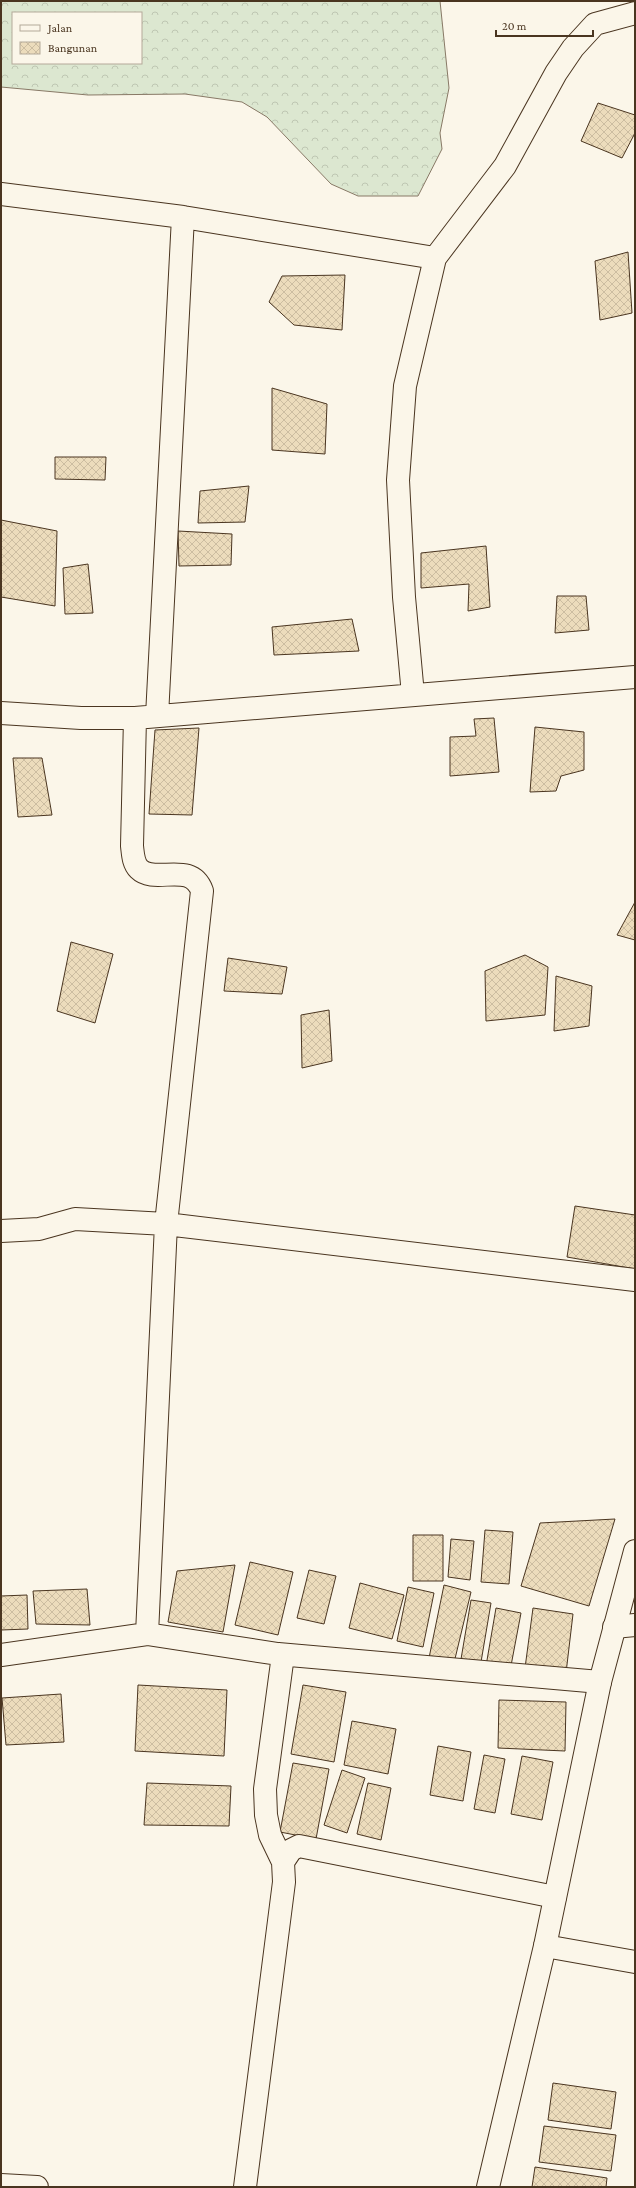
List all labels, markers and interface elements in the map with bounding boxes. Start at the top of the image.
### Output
legend [12,12,142,64]
scale bar [496,12,593,38]
text: 20 m [502,19,527,33]
text: Jalan [47,21,73,35]
text: Bangunan [48,41,98,55]

